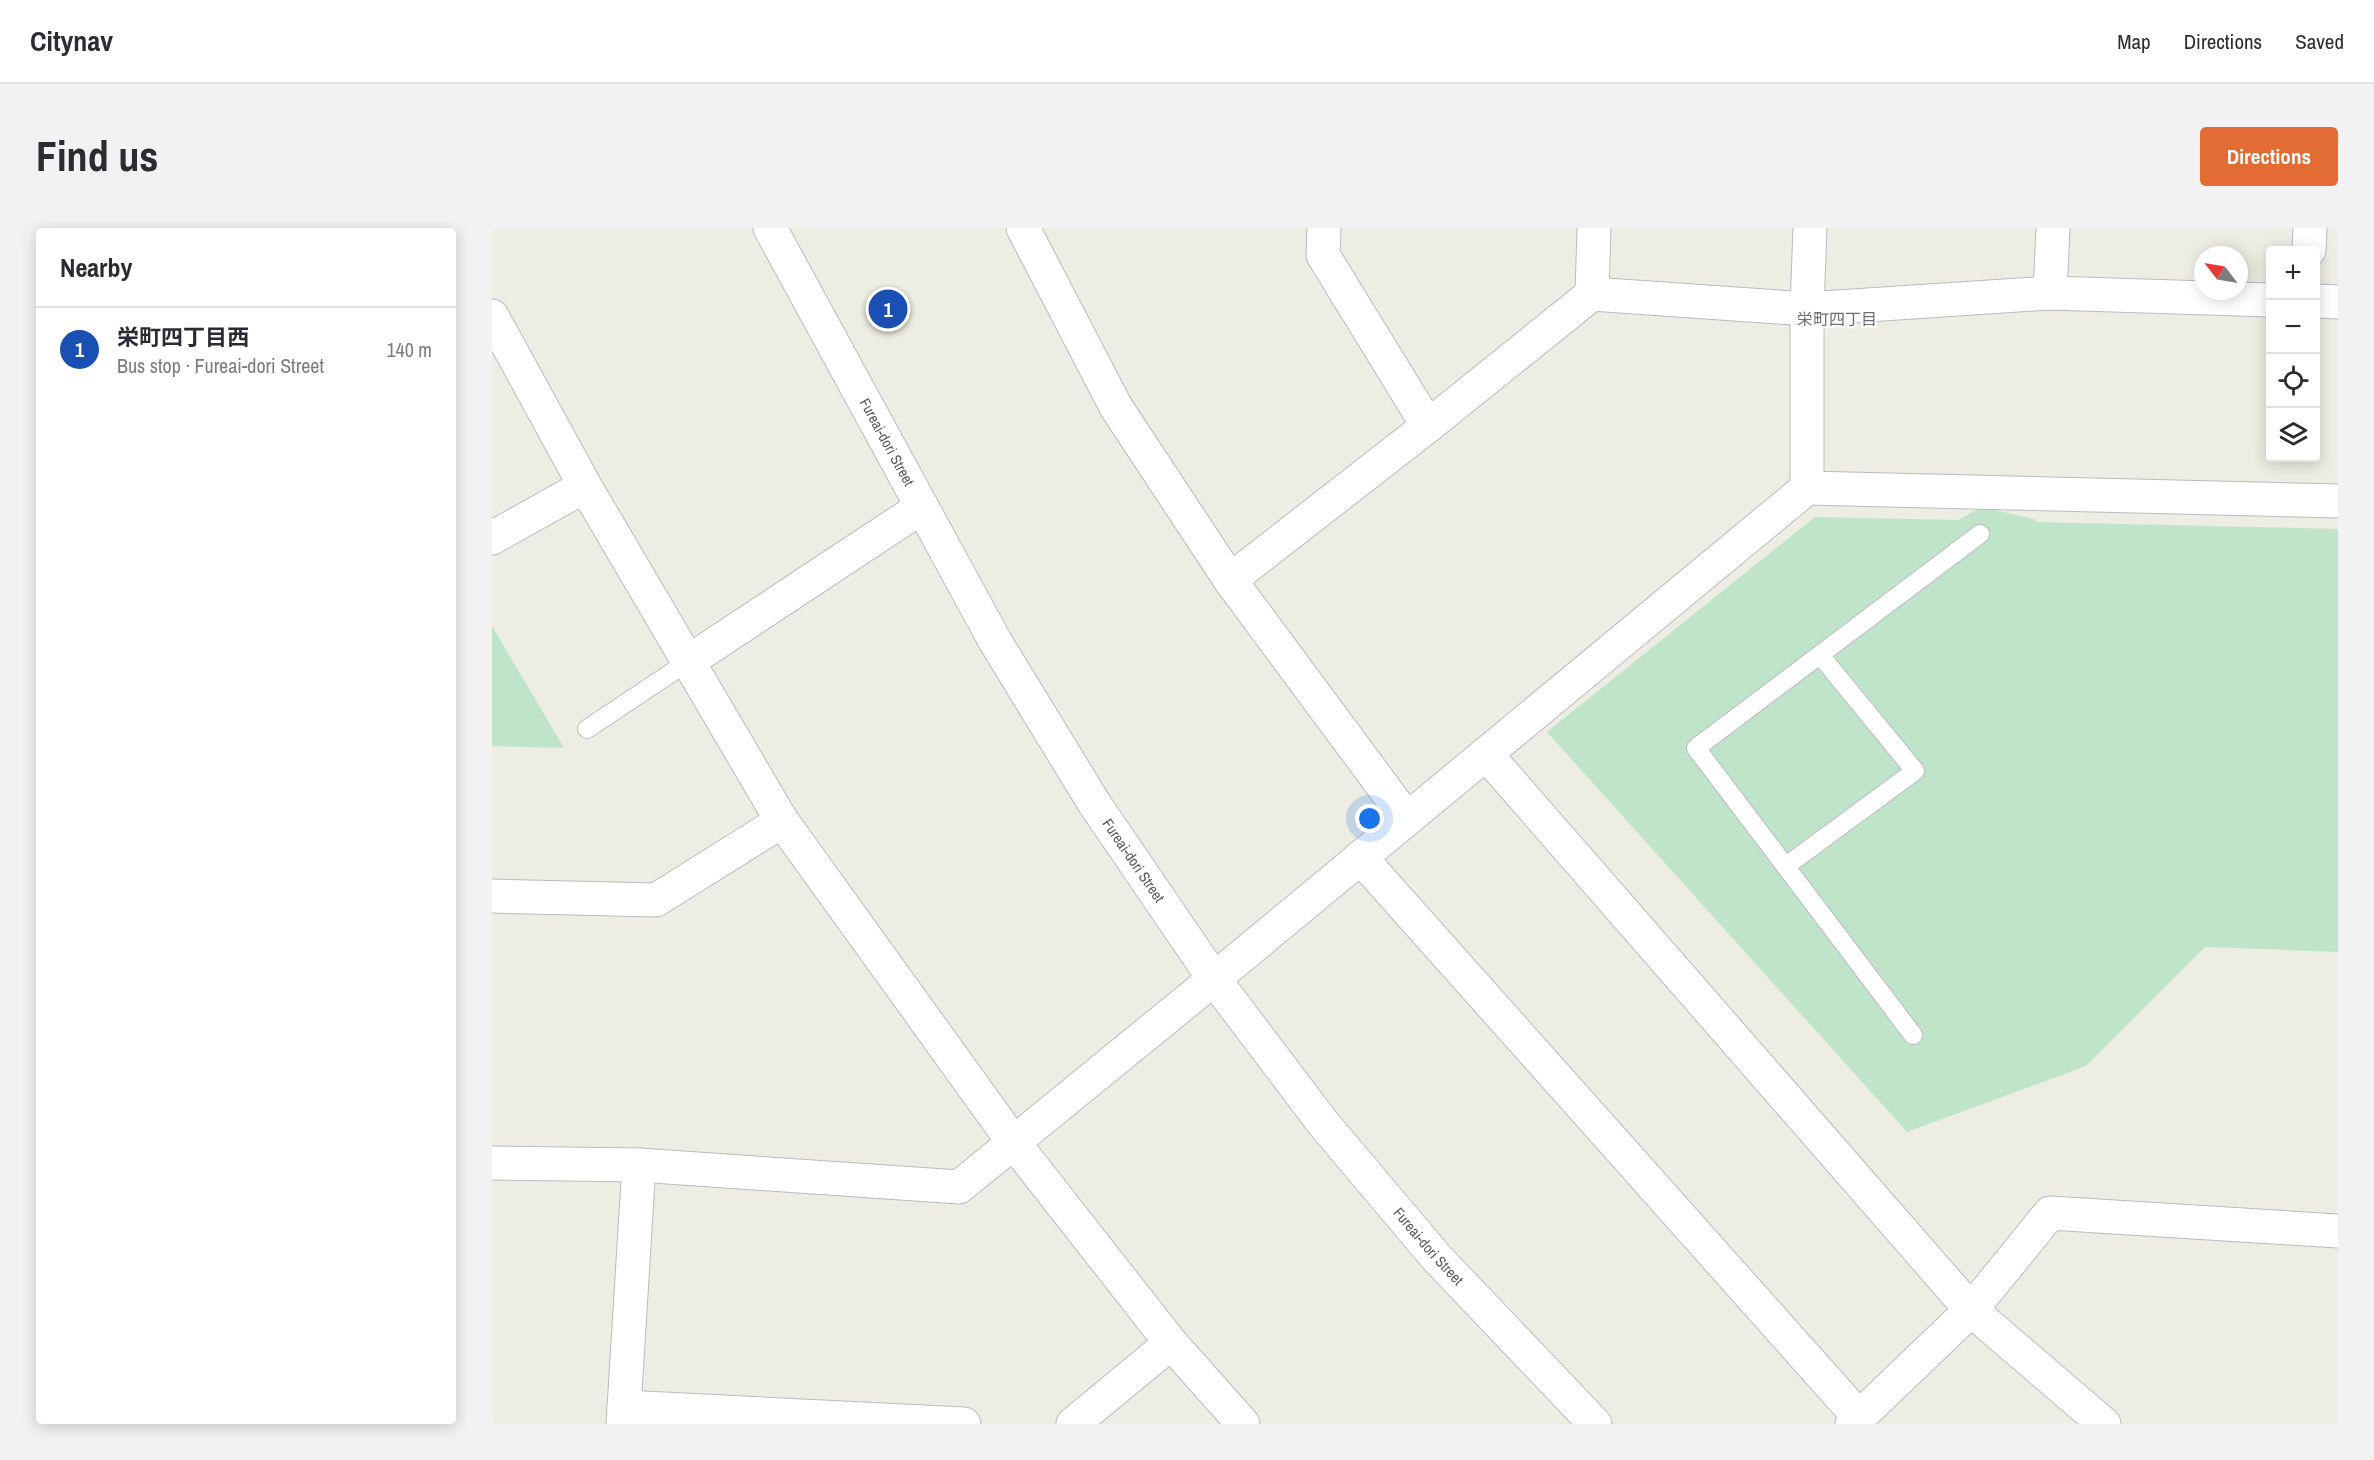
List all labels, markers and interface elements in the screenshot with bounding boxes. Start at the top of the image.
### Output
text: Citynav [30,22,113,60]
text: Map [2117,27,2151,56]
text: Directions [2184,27,2262,56]
text: Saved [2295,27,2344,56]
button: Directions [2200,127,2338,186]
text: Find us [36,128,158,184]
north arrow [2194,246,2248,300]
map controls [2266,246,2320,462]
button: + [2266,246,2320,300]
text: Nearby [60,250,132,285]
pin: 1 [868,286,908,332]
button: − [2266,300,2320,354]
district label: 栄町四丁目 [1797,308,1877,330]
text: 栄町四丁目西 [117,322,249,352]
text: 1 [75,336,84,363]
text: 140 m [386,336,432,363]
text: Bus stop · Fureai-dori Street [117,352,324,379]
button: locate [2266,354,2320,408]
street label: Fureai-dori Street [855,394,920,490]
button: layers [2266,408,2320,462]
your location [1355,804,1384,833]
street label: Fureai-dori Street [1098,814,1170,907]
street label: Fureai-dori Street [1389,1203,1469,1290]

